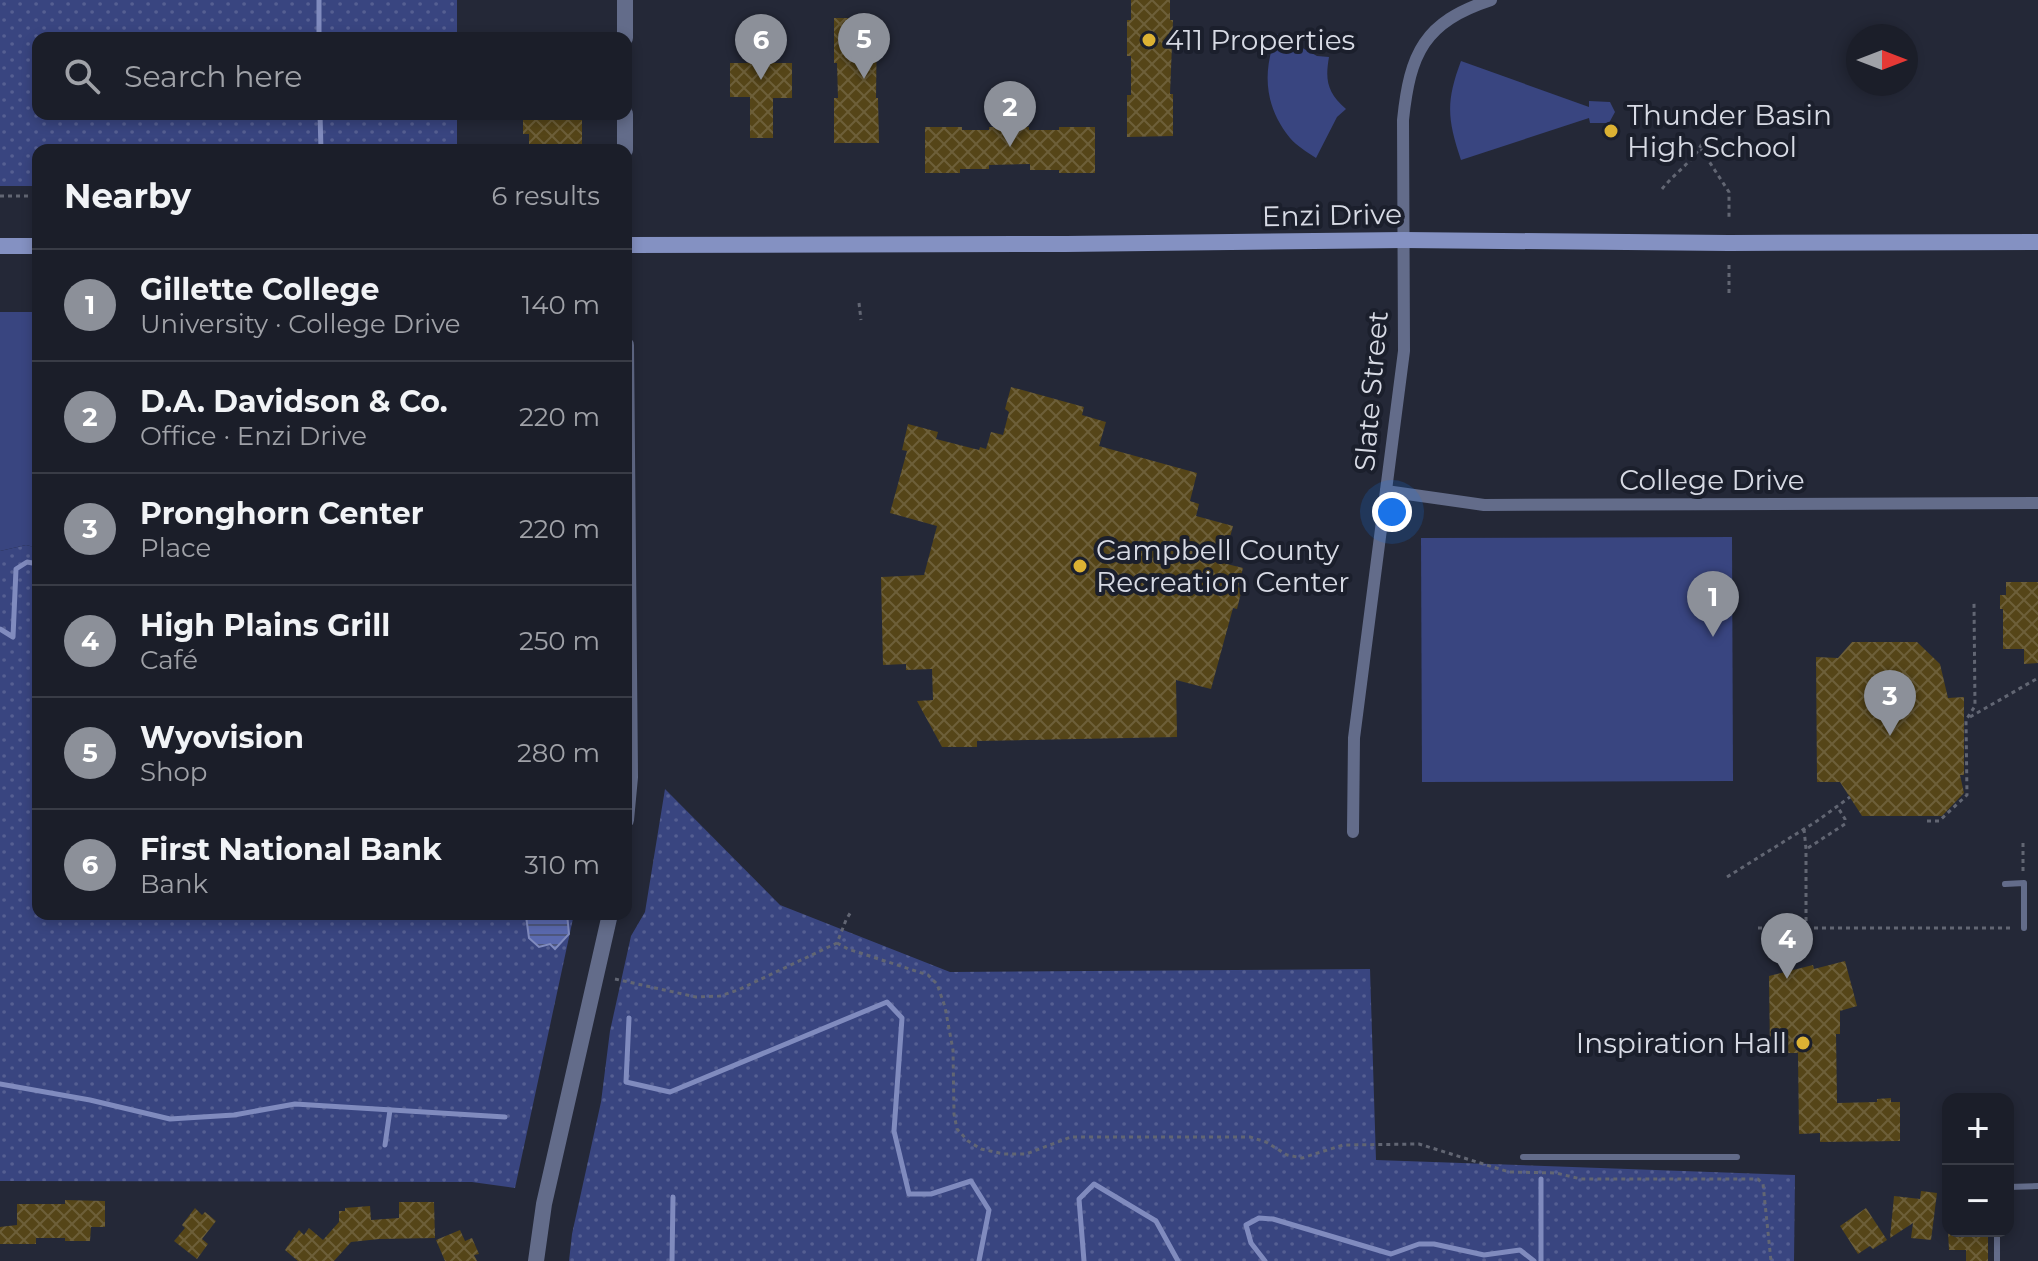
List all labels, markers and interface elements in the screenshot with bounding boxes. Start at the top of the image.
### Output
pin: 5 [838,13,890,79]
pin: 6 [735,14,787,80]
place label: 411 Properties [1165,23,1355,57]
north arrow [1846,24,1918,96]
marker: 411 Properties [1140,31,1158,49]
search box [32,32,632,120]
icon: search [60,54,104,98]
text: Search here [124,58,302,95]
pin: 2 [984,81,1036,147]
place label: Thunder Basin High School [1627,98,1832,164]
marker: Thunder Basin High School [1602,122,1620,140]
text: Nearby [64,175,191,217]
text: 6 results [491,180,600,212]
street label: Enzi Drive [1262,197,1402,233]
text: Gillette College [140,271,380,308]
text: 1 [85,289,95,321]
text: 140 m [522,289,600,321]
text: University · College Drive [140,308,461,340]
street label: Slate Street [1347,309,1395,473]
text: D.A. Davidson & Co. [140,383,448,420]
text: 2 [82,401,98,433]
text: 220 m [519,401,600,433]
text: Office · Enzi Drive [140,420,367,452]
street label: College Drive [1619,463,1805,497]
your location [1372,492,1412,532]
text: Pronghorn Center [140,495,424,532]
text: 3 [82,513,98,545]
text: 220 m [519,513,600,545]
text: Place [140,532,211,564]
place label: Campbell County Recreation Center [1096,533,1350,599]
marker: Campbell County Recreation Center [1071,557,1089,575]
pin: 1 [1687,571,1739,637]
text: High Plains Grill [140,607,390,644]
text: 4 [81,625,99,657]
text: 250 m [519,625,600,657]
text: Café [140,644,198,676]
pin: 3 [1864,670,1916,736]
text: Wyovision [140,719,304,756]
text: 5 [82,737,98,769]
text: 280 m [517,737,600,769]
text: Shop [140,756,208,788]
text: First National Bank [140,831,442,868]
text: 6 [82,849,98,881]
text: 310 m [524,849,600,881]
text: Bank [140,868,208,900]
pin: 4 [1761,913,1813,979]
place label: Inspiration Hall [1576,1026,1787,1060]
marker: Inspiration Hall [1794,1034,1812,1052]
map controls [1942,1093,2014,1237]
button: + [1942,1093,2014,1165]
button: − [1942,1165,2014,1237]

